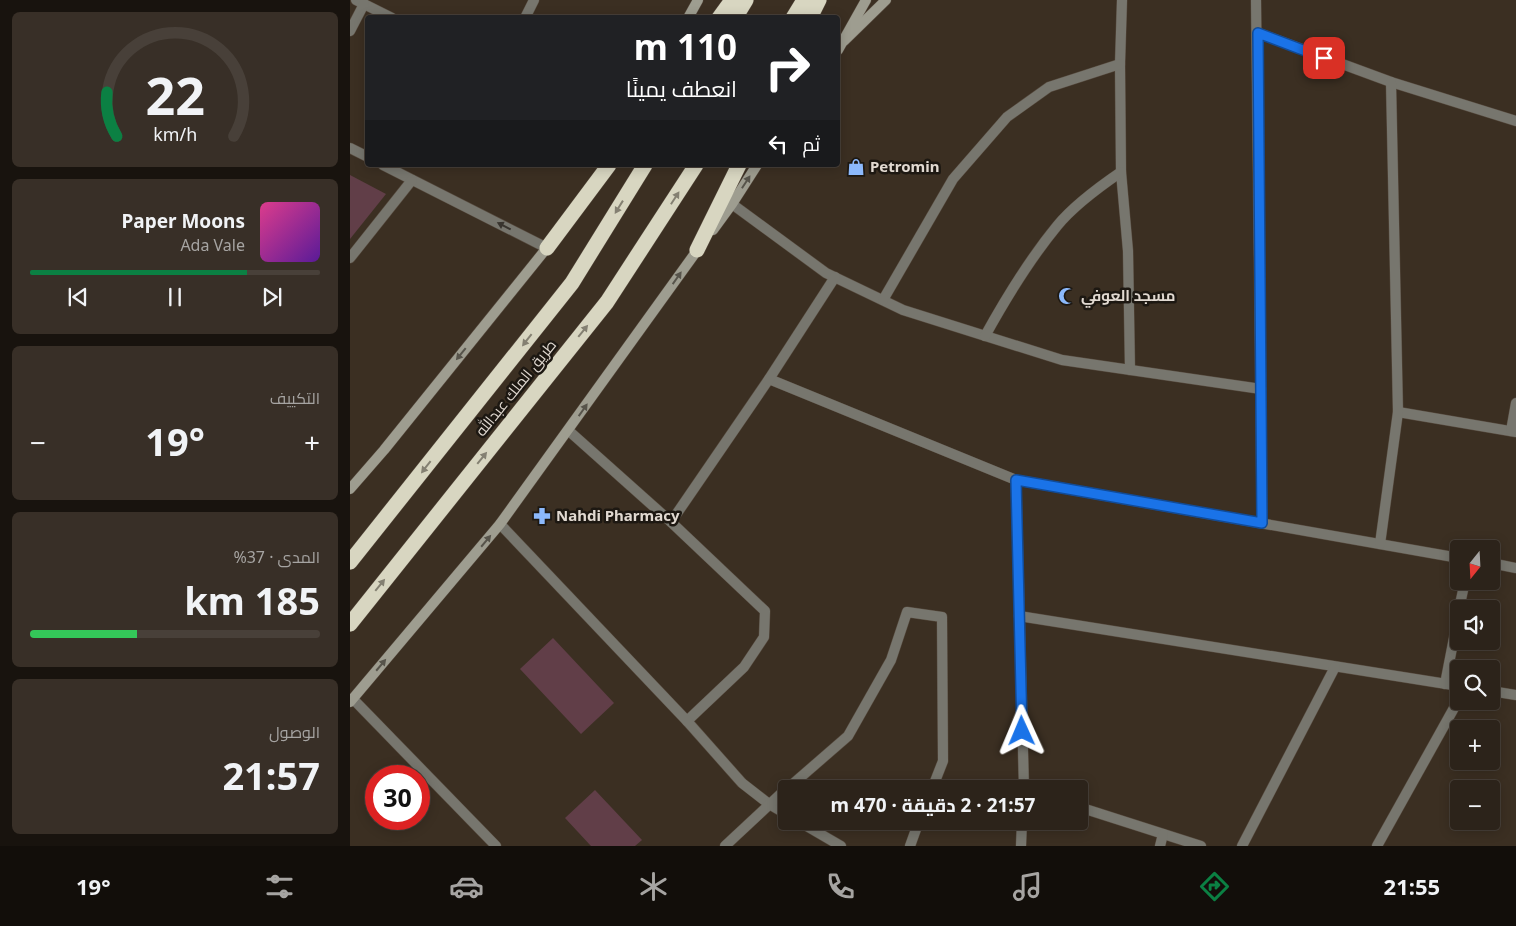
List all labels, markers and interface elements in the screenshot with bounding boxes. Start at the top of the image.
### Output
text: 110 m [634,23,737,70]
icon: right [755,35,820,100]
pin [1303,37,1345,79]
icon: arrive [1310,44,1338,72]
text: 22 [145,59,205,130]
text: انعطف يمينًا [626,73,737,103]
text: km/h [153,122,197,146]
icon: left [764,130,792,158]
text: ثم [802,131,820,157]
place label: Petromin [870,156,939,176]
shop icon: Petromin [846,157,866,177]
one-way arrow [741,175,751,189]
one-way arrow [670,191,680,204]
one-way arrow [615,200,624,213]
text: Paper Moons [121,208,245,234]
one-way arrow [496,222,511,230]
text: Ada Vale [180,234,245,256]
one-way arrow [672,271,682,285]
icon: previous [64,283,92,311]
icon: pause [161,283,189,311]
icon: next [258,283,286,311]
place label: مسجد العوفي [1081,285,1176,308]
mosque icon: مسجد العوفي [1057,286,1077,306]
one-way arrow [578,325,589,338]
one-way arrow [521,333,532,346]
street label: طريق الملك عبدالله [470,335,561,440]
one-way arrow [456,347,467,360]
text: التكييف [270,387,320,409]
one-way arrow [578,404,588,417]
text: 19° [145,415,205,467]
text: − [30,423,46,461]
text: + [304,423,320,461]
one-way arrow [476,452,487,465]
one-way arrow [420,460,431,473]
place label: Nahdi Pharmacy [556,505,680,525]
pharmacy icon: Nahdi Pharmacy [532,506,552,526]
one-way arrow [481,535,492,548]
north arrow [1450,540,1500,590]
map controls [1450,540,1500,830]
text: المدى · 37% [233,546,320,568]
text: 185 km [184,574,320,626]
one-way arrow [375,579,386,592]
button: sound [1450,600,1500,650]
one-way arrow [376,659,387,672]
button: search [1450,660,1500,710]
position arrow [995,704,1047,756]
button: + [1450,720,1500,770]
text: الوصول [269,721,320,743]
text: 21:57 [222,749,320,801]
speed limit sign: 30 [365,765,430,830]
button: − [1450,780,1500,830]
text: 21:57 · 2 دقيقة · 470 m [831,792,1035,818]
icon: filters [262,869,297,904]
icon: car [449,869,484,904]
icon: climate [636,869,671,904]
icon: phone [823,869,858,904]
icon: music [1010,869,1045,904]
icon: directions [1197,869,1232,904]
text: 19° [76,871,111,901]
text: 21:55 [1384,871,1440,901]

